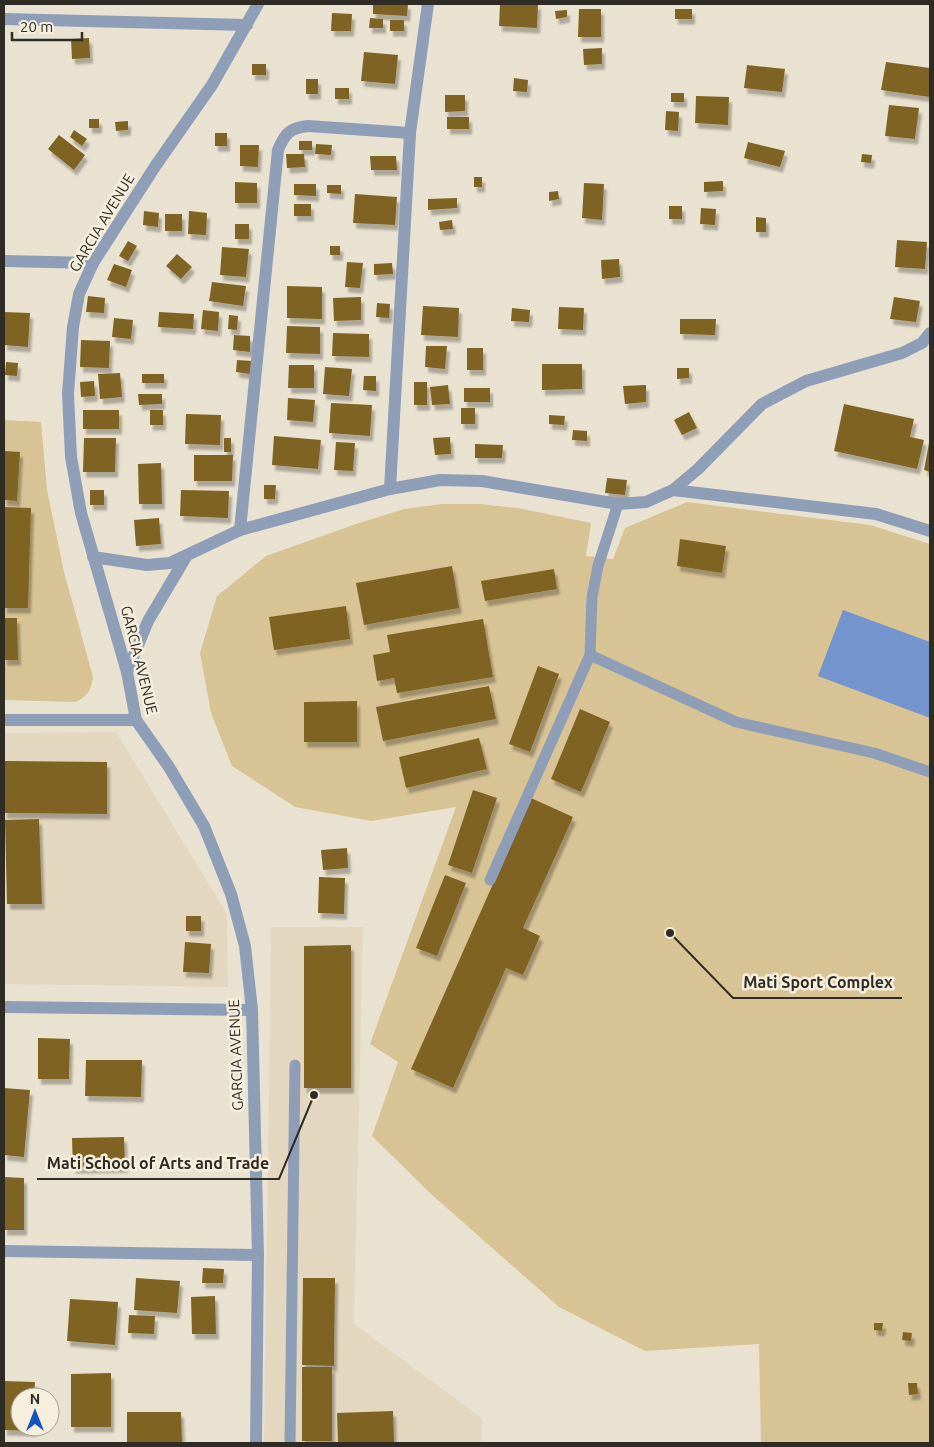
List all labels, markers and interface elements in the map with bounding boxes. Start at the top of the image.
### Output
scale bar [12,10,82,42]
text: 20 m [20,18,53,35]
street label: GARCIA AVENUE [66,171,138,275]
street label: GARCIA AVENUE [118,604,161,716]
callout: Mati Sport Complex [733,967,902,998]
text: Mati Sport Complex [743,973,893,991]
street label: GARCIA AVENUE [225,999,246,1111]
callout: Mati School of Arts and Trade [37,1148,279,1179]
text: Mati School of Arts and Trade [47,1154,269,1172]
north arrow [10,1387,60,1437]
text: N [30,1391,40,1407]

